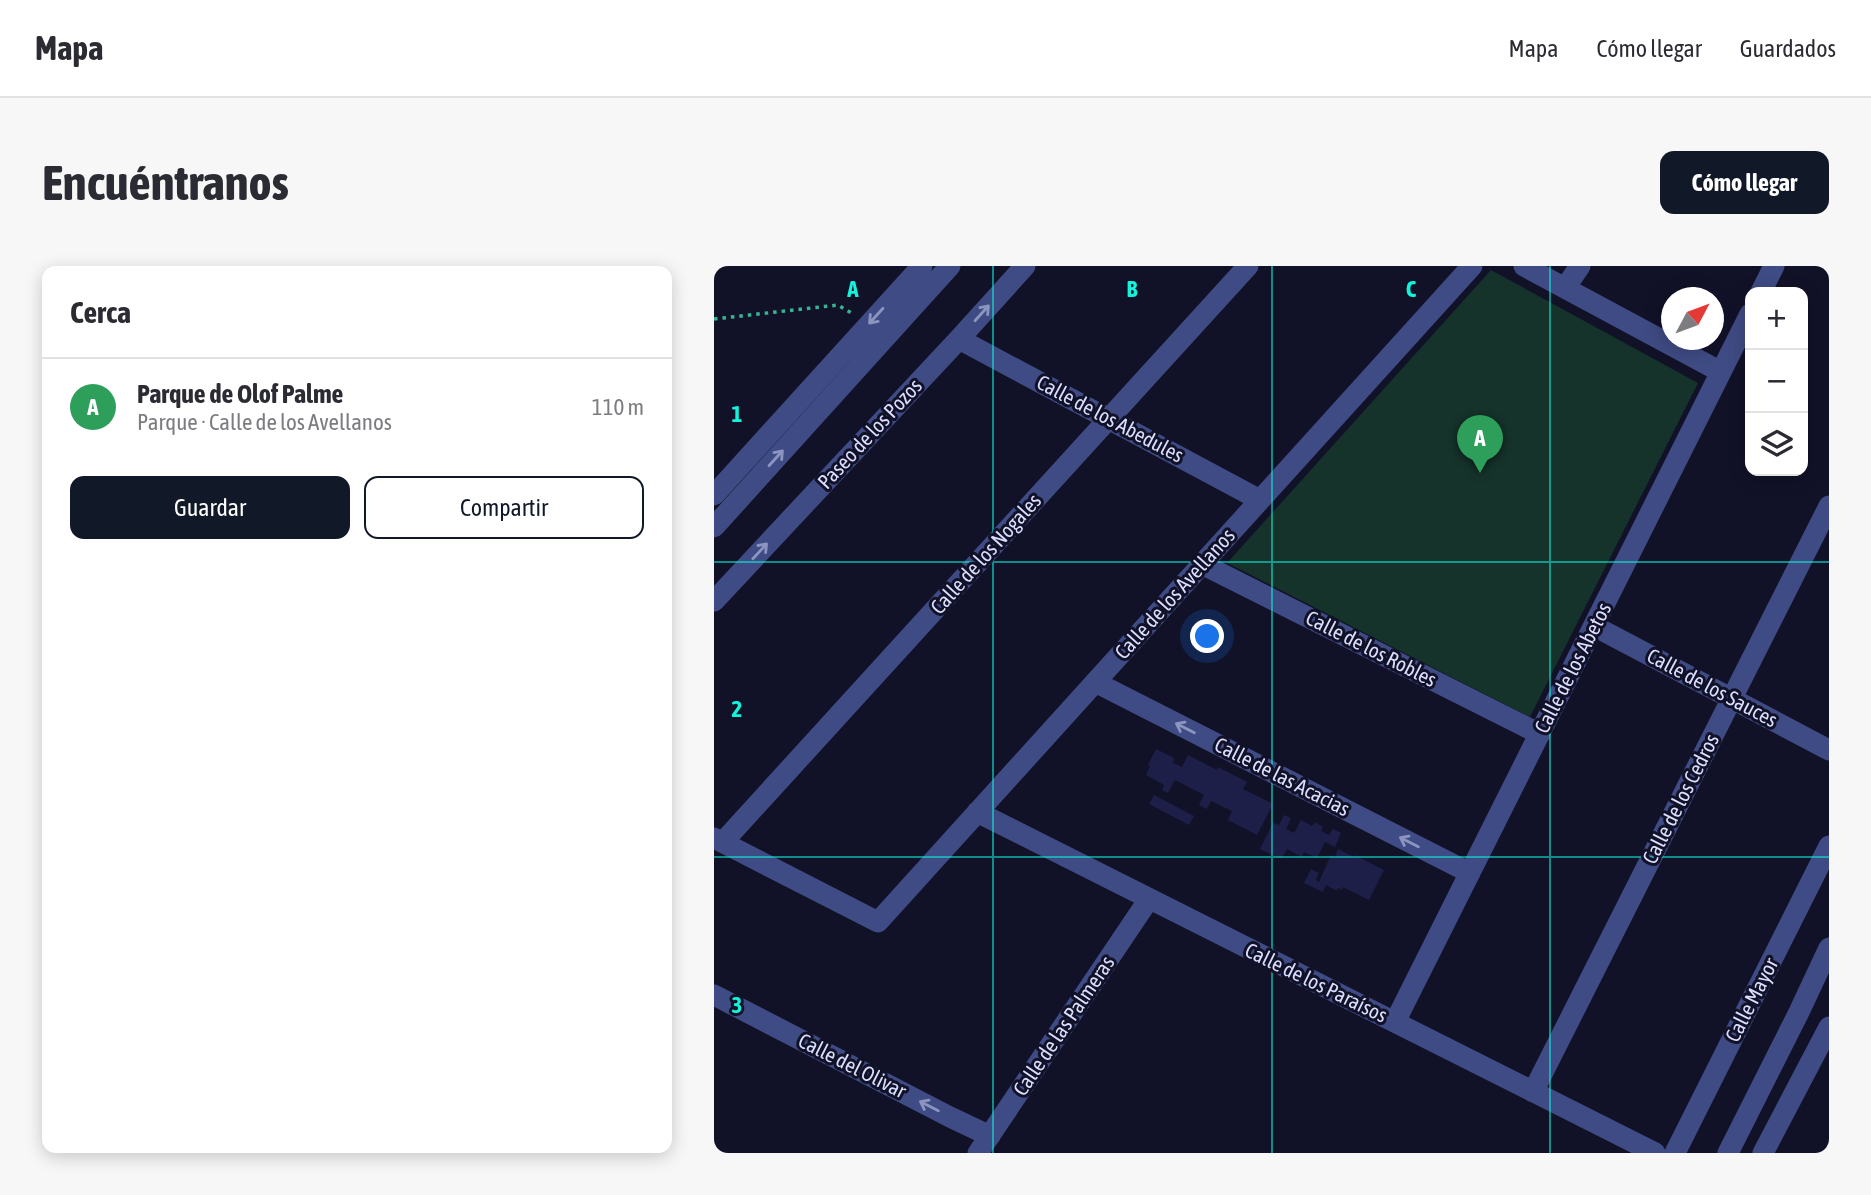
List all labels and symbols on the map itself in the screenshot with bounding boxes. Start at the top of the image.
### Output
text: A [846,276,859,302]
text: B [1127,276,1138,302]
text: C [1406,276,1417,302]
north arrow [1661,287,1724,350]
one-way arrow [974,305,990,323]
one-way arrow [868,307,884,325]
street label: Calle de los Abedules [1033,369,1188,467]
street label: Paseo de los Pozos [812,373,926,493]
text: 1 [732,401,743,427]
pin: A [1457,415,1503,473]
one-way arrow [768,449,784,467]
street label: Calle de los Nogales [925,488,1045,618]
street label: Calle de los Avellanos [1109,523,1239,663]
one-way arrow [752,543,769,560]
street label: Calle de los Abetos [1529,598,1615,737]
street label: Calle de los Robles [1302,605,1441,691]
your location [1190,619,1224,653]
street label: Calle de los Sauces [1643,643,1782,731]
text: 2 [732,696,742,722]
one-way arrow [1175,720,1196,734]
street label: Calle de los Cedros [1637,730,1723,868]
street label: Calle de las Acacias [1211,732,1354,820]
one-way arrow [1399,834,1420,848]
street label: Calle de los Paraísos [1241,937,1391,1027]
street label: Calle de las Palmeras [1008,951,1119,1100]
street label: Calle Mayor [1720,953,1783,1045]
text: 3 [732,992,742,1018]
street label: Calle del Olivar [795,1028,911,1103]
one-way arrow [919,1099,940,1112]

